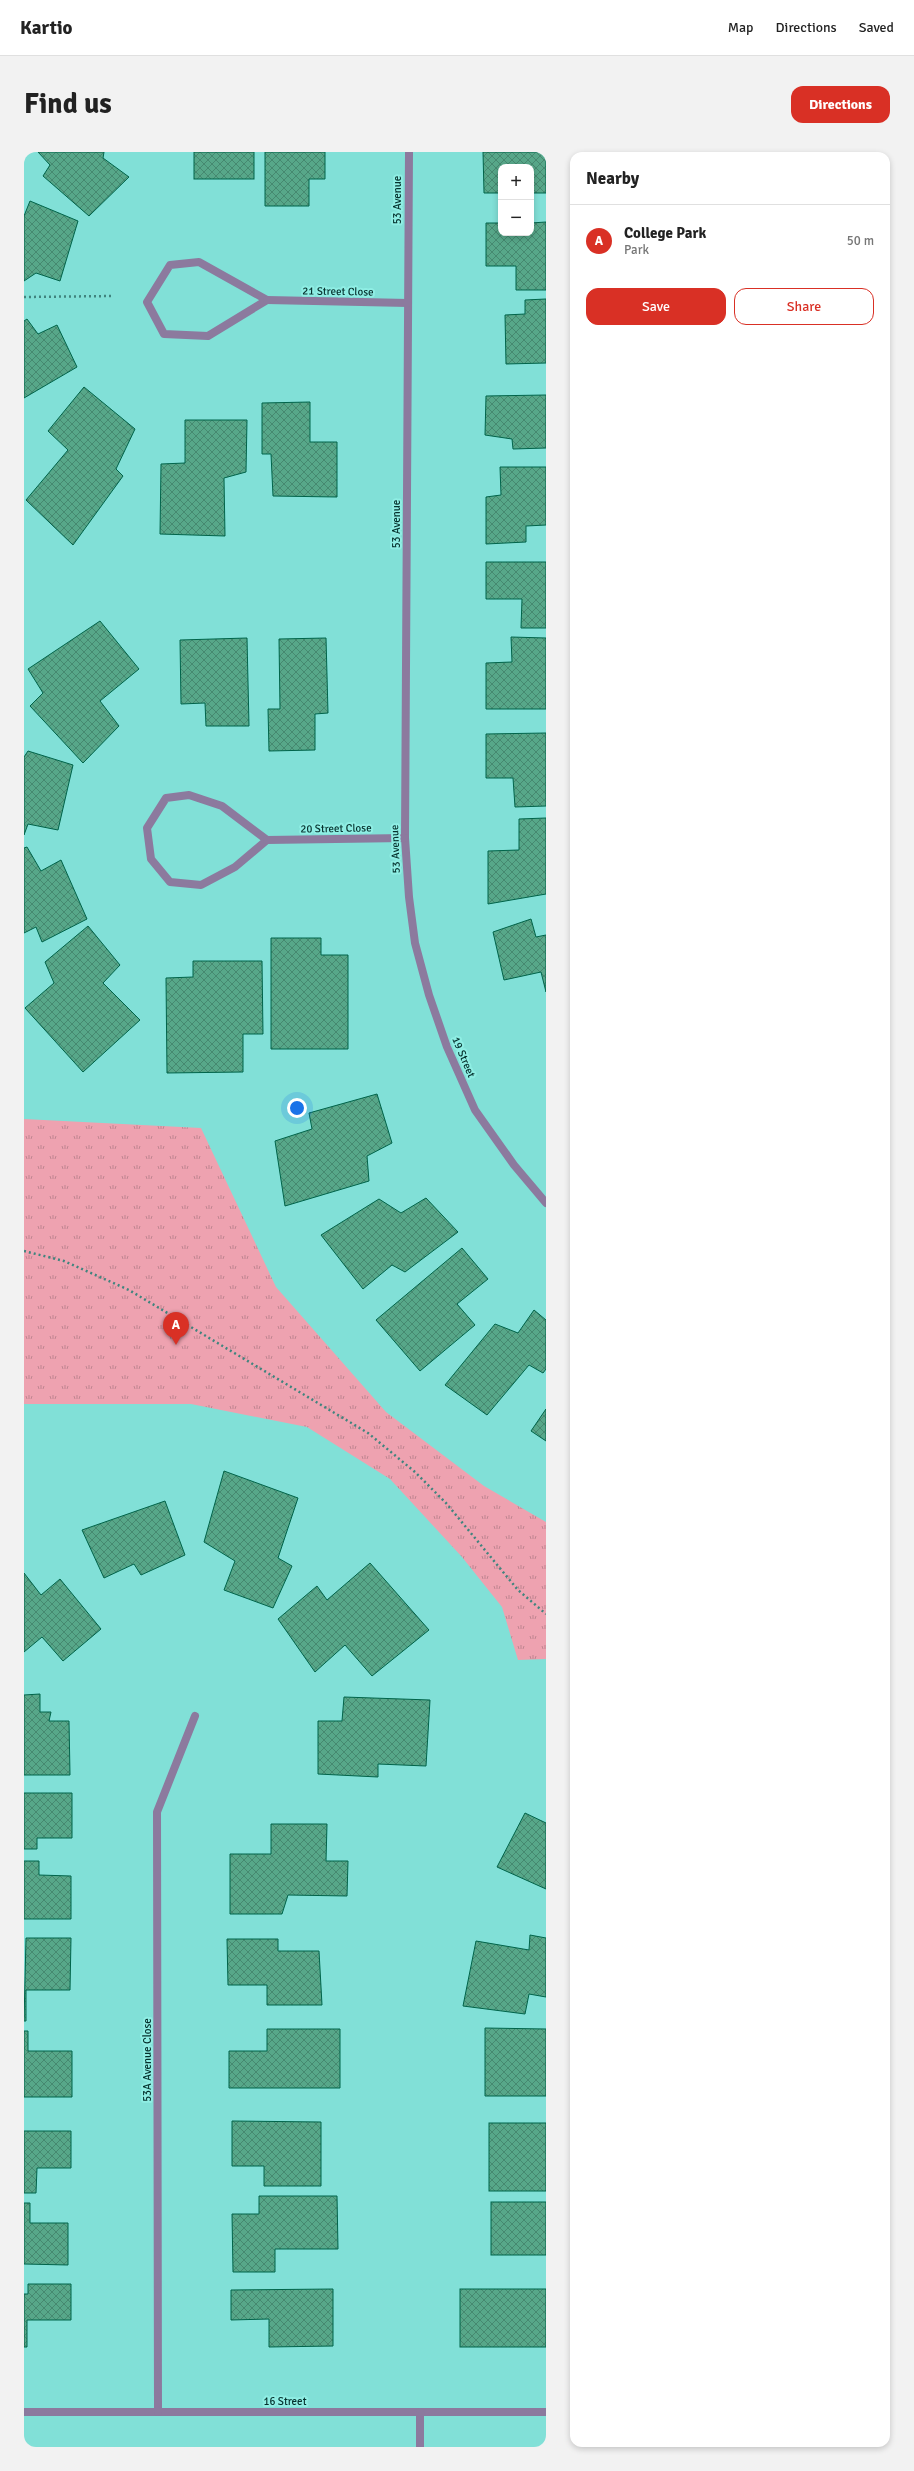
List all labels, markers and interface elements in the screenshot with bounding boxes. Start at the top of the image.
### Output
text: Kartio [20,16,73,40]
text: Map [728,19,754,36]
text: Directions [776,19,837,36]
text: Saved [859,19,894,36]
button: Directions [791,86,890,123]
text: Find us [24,87,112,121]
map controls [498,164,534,236]
button: + [498,164,534,200]
text: Nearby [586,168,639,189]
street label: 53 Avenue [391,176,404,224]
button: − [498,200,534,236]
text: College Park [624,224,706,242]
text: A [595,233,603,249]
text: 50 m [847,233,874,249]
text: Park [624,242,649,258]
street label: 21 Street Close [302,284,374,299]
button: Save [586,288,726,325]
button: Share [734,288,874,325]
street label: 53 Avenue [390,500,403,548]
street label: 20 Street Close [300,821,372,836]
street label: 53 Avenue [388,824,403,874]
street label: 19 Street [449,1035,478,1080]
your location [287,1098,307,1118]
pin: A [163,1312,189,1345]
street label: 53A Avenue Close [141,2018,154,2102]
street label: 16 Street [264,2395,307,2408]

